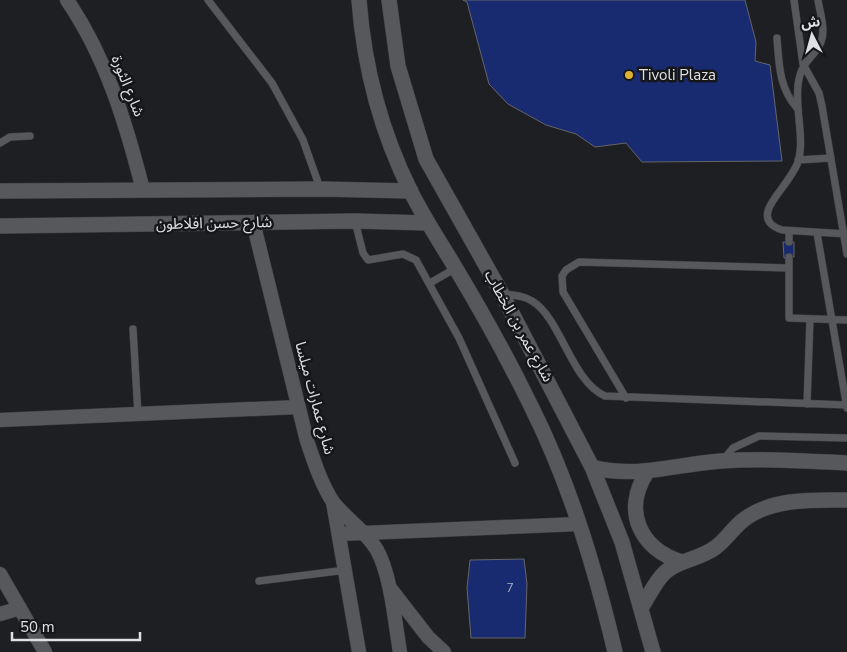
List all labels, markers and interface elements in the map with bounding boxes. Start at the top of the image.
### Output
north arrow [787,10,837,60]
text: ش [800,12,821,33]
street label: شارع الثورة [105,52,149,120]
place label: Tivoli Plaza [639,65,716,85]
marker: Tivoli Plaza [623,69,635,81]
street label: شارع حسن افلاطون [156,212,273,236]
street label: شارع عمر بن الخطاب [478,267,558,387]
street label: شارع عمارات ميلسا [288,339,340,457]
house number: 7 [506,580,514,596]
scale bar [12,610,140,642]
text: 50 m [20,617,55,637]

